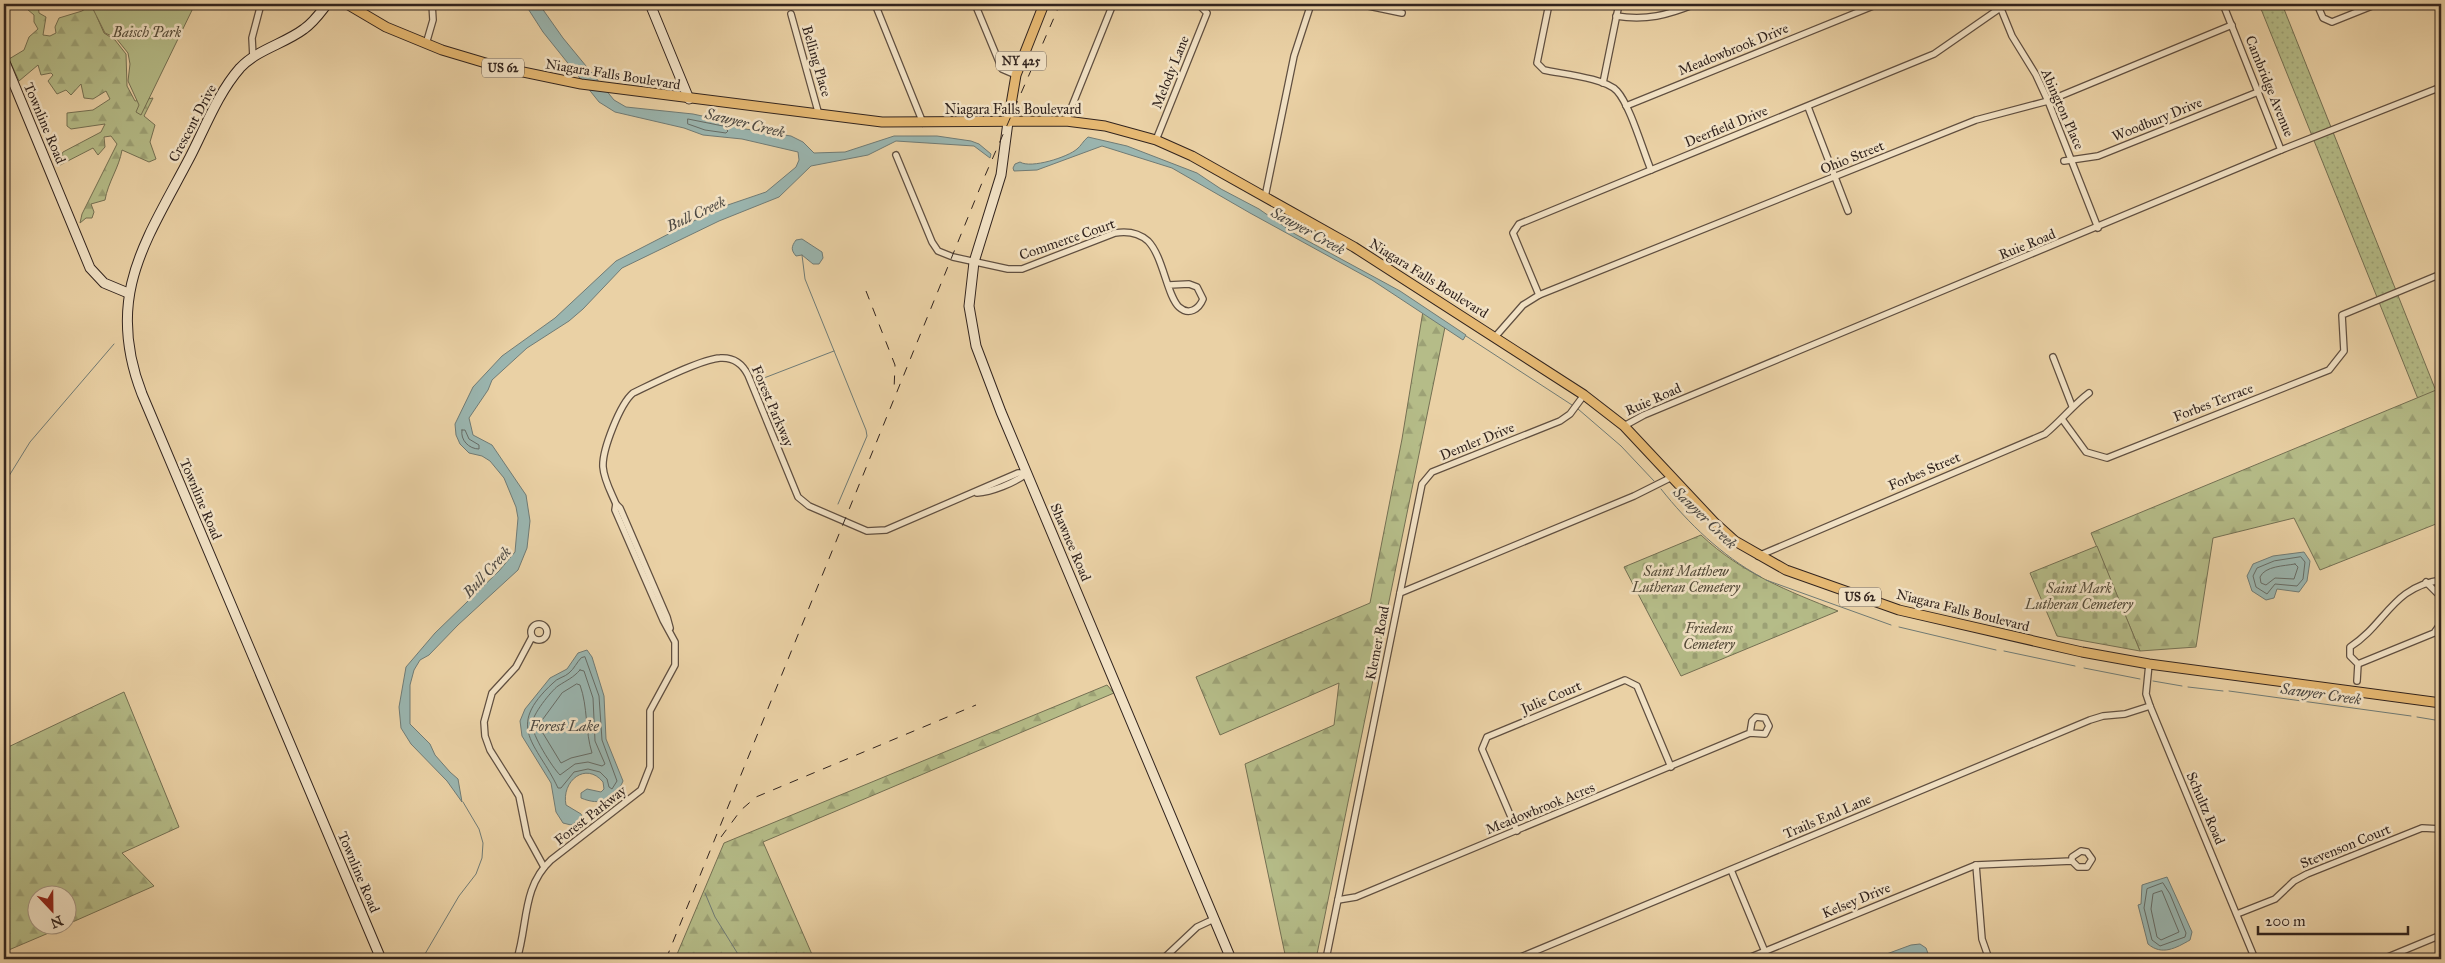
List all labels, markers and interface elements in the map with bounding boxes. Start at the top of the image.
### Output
street label: Meadowbrook Drive [1676,20,1791,79]
park label: Baisch Park [112,24,182,41]
street label: Belling Place [798,24,835,99]
street label: Melody Lane [1148,33,1193,111]
street label: Cambridge Avenue [2242,33,2298,139]
road number: NY 425 [996,51,1046,70]
street label: Niagara Falls Boulevard [544,55,682,94]
road number: US 62 [482,58,524,78]
street label: Abington Place [2037,65,2088,152]
street label: Townline Road [20,80,69,166]
street label: Crescent Drive [165,81,220,165]
street label: Woodbury Drive [2110,94,2205,145]
street label: Niagara Falls Boulevard [945,101,1081,118]
street label: Deerfield Drive [1682,102,1770,151]
water label: Sawyer Creek [702,104,787,142]
street label: Ohio Street [1818,137,1887,178]
water label: Bull Creek [663,192,729,236]
water label: Sawyer Creek [1267,203,1348,259]
street label: Commerce Court [1017,215,1117,264]
street label: Ruie Road [1996,225,2058,264]
street label: Niagara Falls Boulevard [1366,235,1491,322]
street label: Forest Parkway [748,363,797,450]
street label: Forbes Terrace [2171,379,2256,426]
street label: Ruie Road [1622,380,1684,419]
street label: Demler Drive [1437,419,1517,464]
street label: Forbes Street [1886,449,1963,494]
street label: Townline Road [176,456,225,542]
water label: Sawyer Creek [1669,483,1741,553]
street label: Shawnee Road [1047,501,1095,584]
water label: Bull Creek [458,543,515,602]
park label: Saint Matthew Lutheran Cemetery [1631,563,1741,596]
park label: Saint Mark Lutheran Cemetery [2024,580,2134,613]
street label: Niagara Falls Boulevard [1894,586,2031,635]
road number: US 62 [1839,588,1881,606]
street label: Klemer Road [1362,605,1393,682]
park label: Friedens Cemetery [1683,620,1736,653]
street label: Julie Court [1517,677,1584,719]
water label: Sawyer Creek [2278,679,2363,709]
water label: Forest Lake [528,717,599,735]
street label: Schultz Road [2183,769,2228,847]
street label: Meadowbrook Acres [1483,779,1597,838]
street label: Forest Parkway [551,782,630,849]
street label: Trails End Lane [1781,790,1874,843]
street label: Stevenson Court [2298,821,2393,872]
street label: Townline Road [334,829,383,915]
street label: Kelsey Drive [1820,879,1893,922]
north arrow [28,886,78,936]
scale bar [2258,903,2408,935]
text: N [48,911,65,932]
text: 200 m [2265,912,2306,930]

